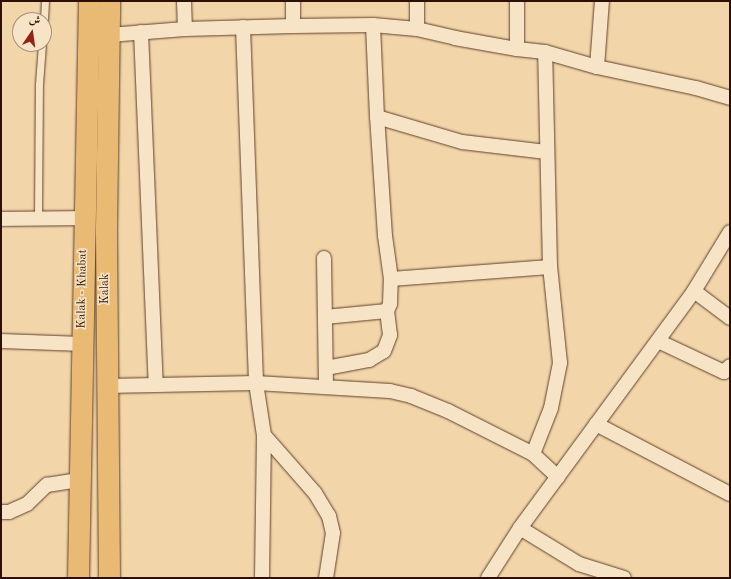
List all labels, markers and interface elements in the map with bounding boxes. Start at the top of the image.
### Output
north arrow [12,12,52,52]
text: ش [28,14,41,27]
street label: Kalak - Khabat [75,249,91,329]
street label: Kalak [99,274,113,304]

